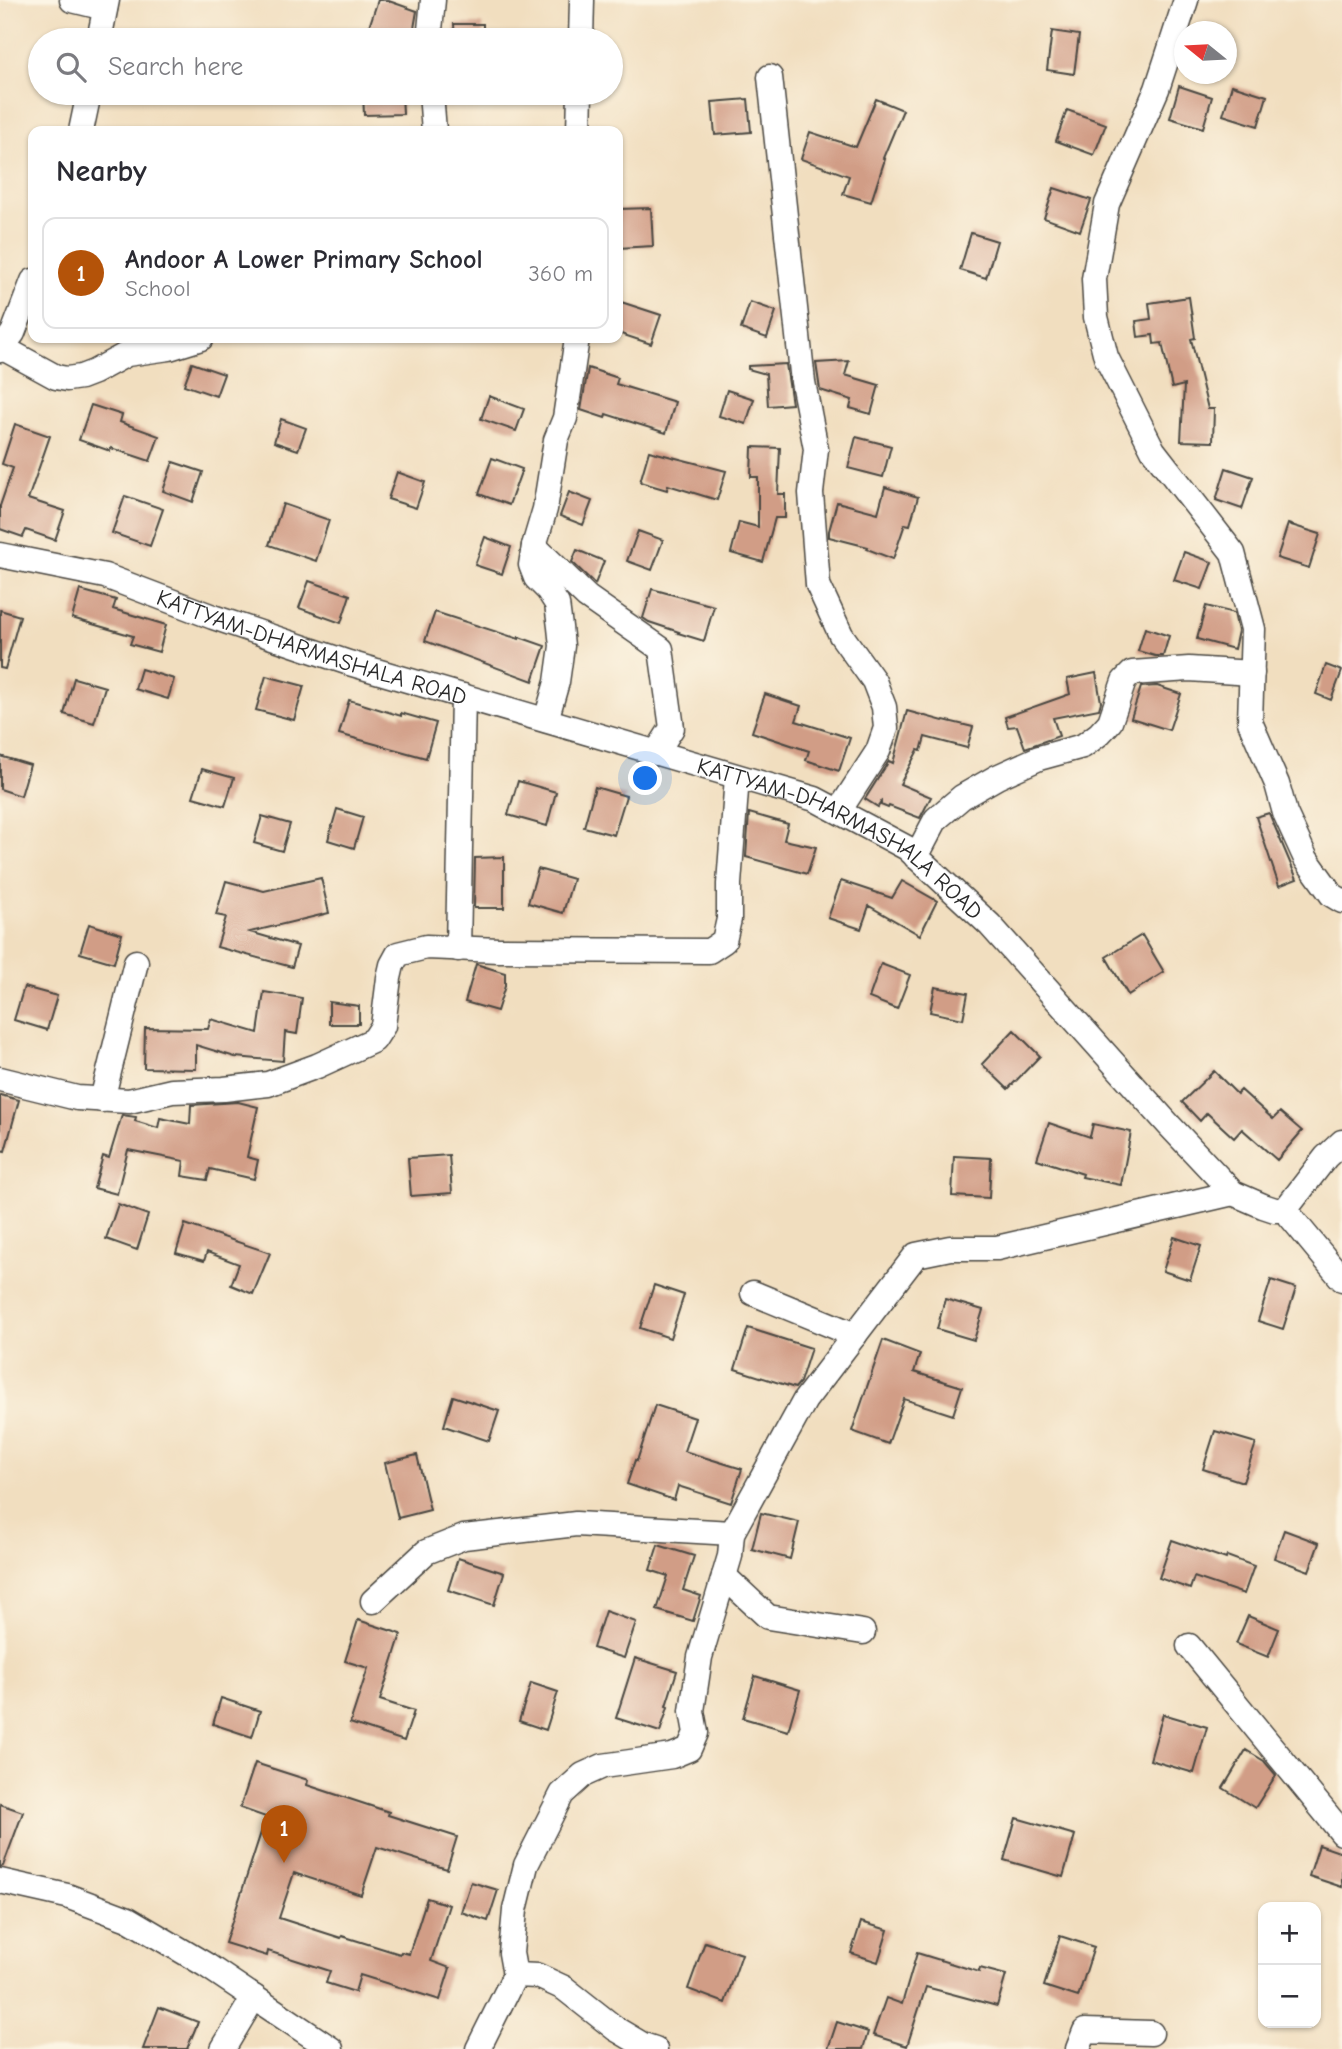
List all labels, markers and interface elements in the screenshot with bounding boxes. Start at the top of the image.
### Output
north arrow [1174,21,1237,84]
search box [28,28,623,105]
icon: search [52,48,90,86]
text: Search here [108,52,243,82]
text: Nearby [56,154,147,189]
text: Andoor A Lower Primary School [125,245,483,275]
text: 1 [76,260,86,287]
text: 360 m [528,260,593,287]
text: School [125,275,190,302]
street label: KATTYAM-DHARMASHALA ROAD [153,583,470,710]
street label: KATTYAM-DHARMASHALA ROAD [694,752,988,925]
your location [628,761,662,795]
pin: 1 [261,1805,307,1863]
map controls [1258,1902,1321,2028]
button: + [1258,1902,1321,1965]
button: − [1258,1965,1321,2028]

